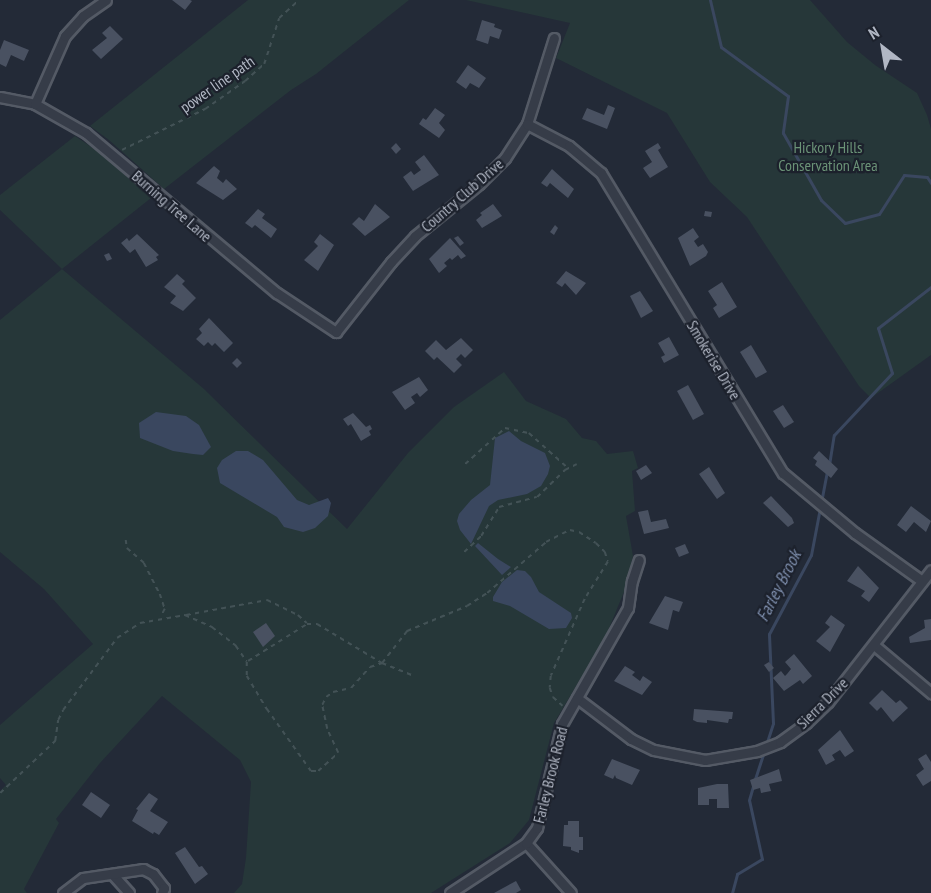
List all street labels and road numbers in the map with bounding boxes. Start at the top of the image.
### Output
street label: power line path [176,51,258,117]
street label: Country Club Drive [417,154,507,236]
street label: Burning Tree Lane [128,166,216,246]
street label: Smokerise Drive [683,317,745,403]
street label: Sierra Drive [792,673,852,733]
street label: Farley Brook Road [529,724,571,826]

